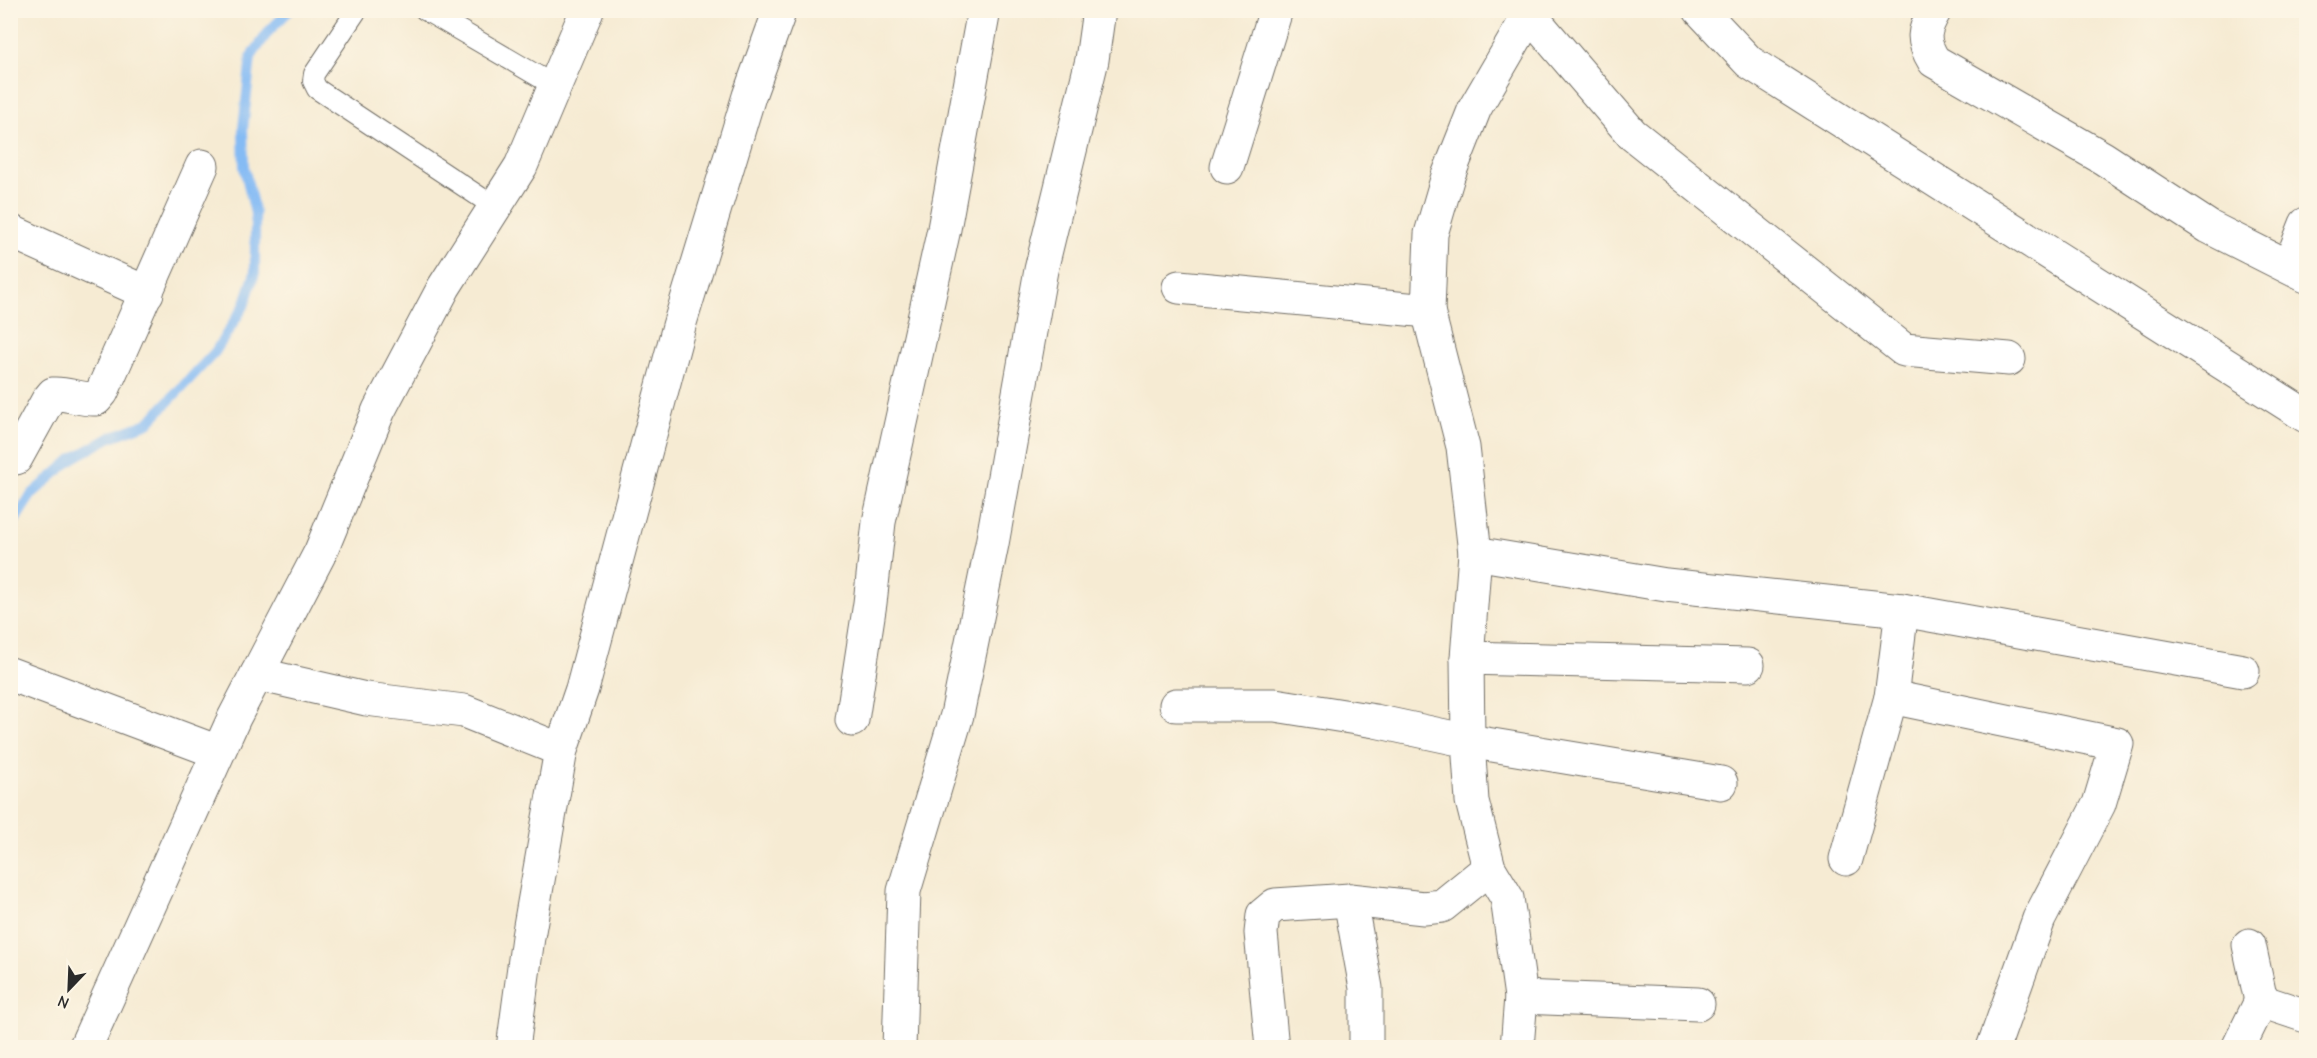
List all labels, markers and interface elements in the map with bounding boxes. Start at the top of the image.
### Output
north arrow [39,959,99,1019]
text: N [55,992,72,1012]

